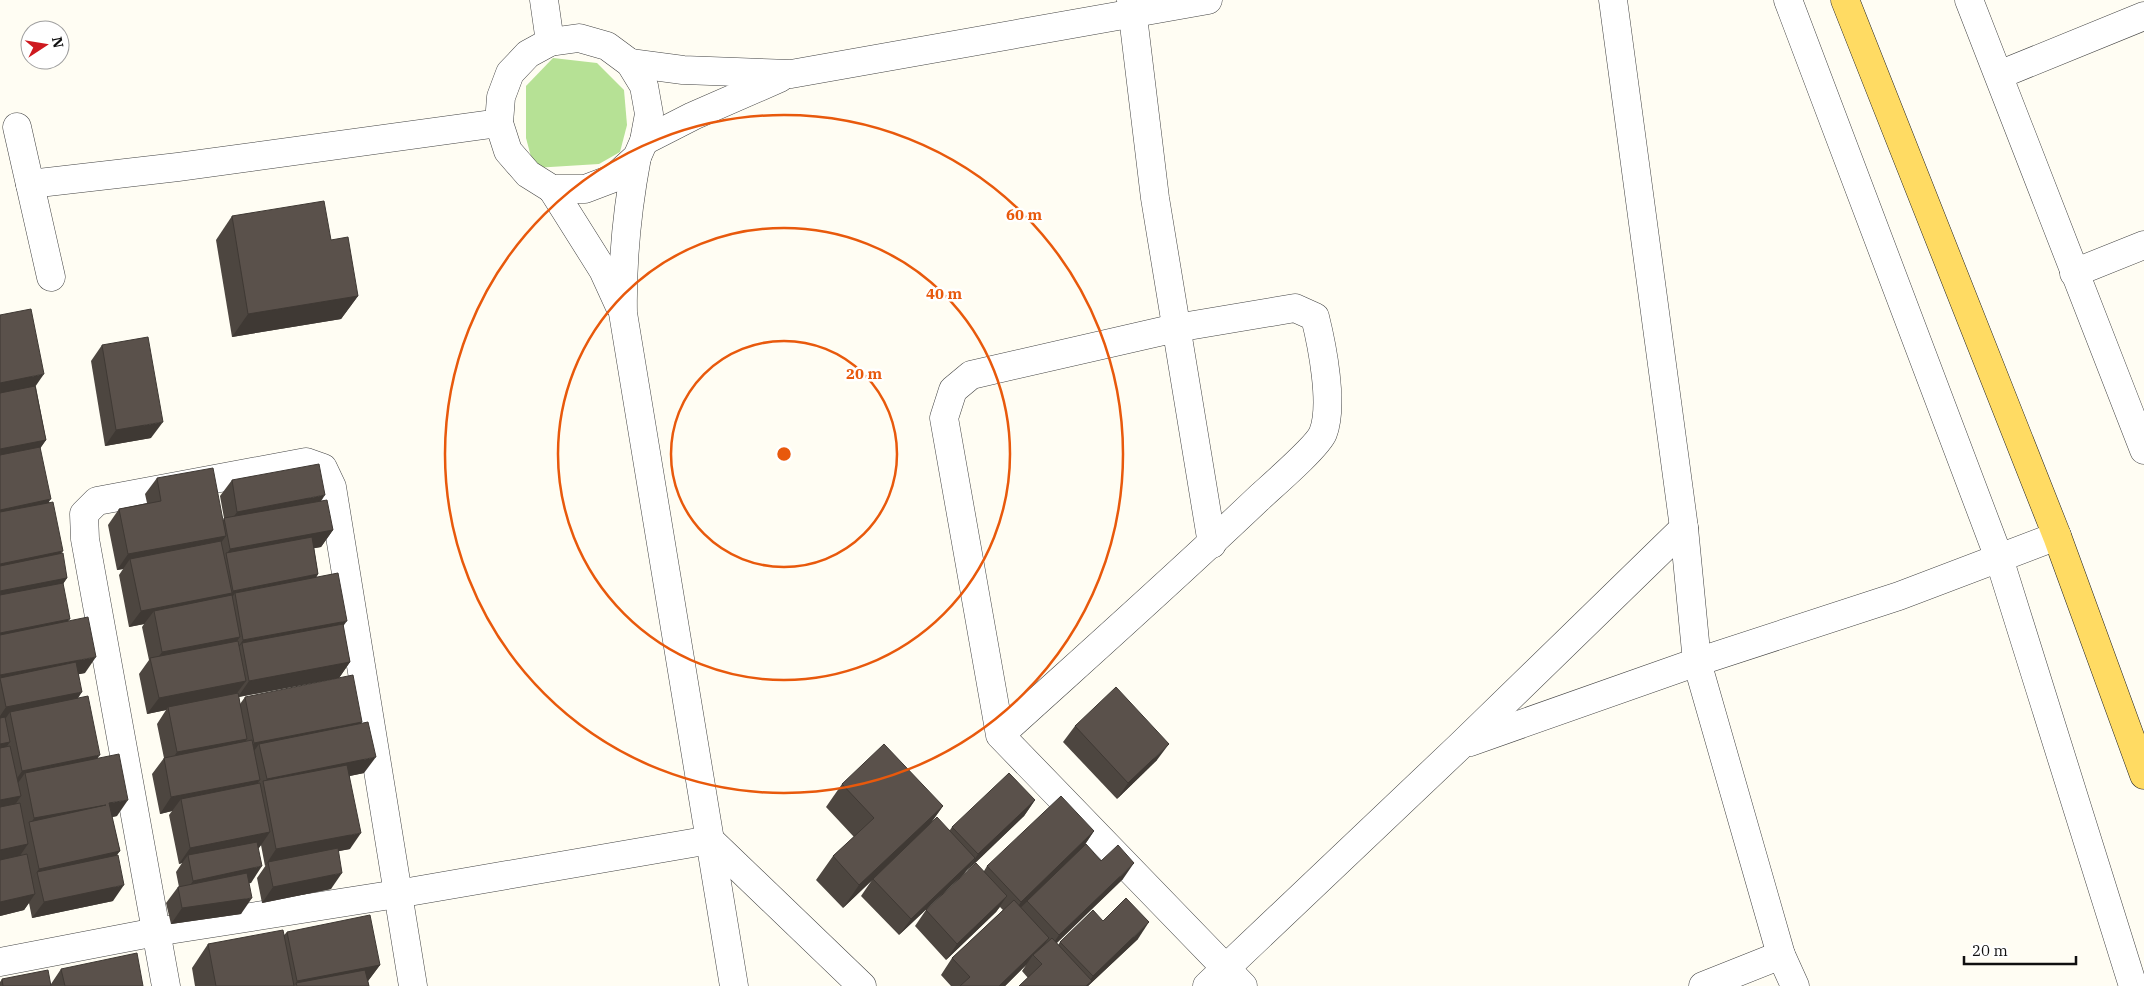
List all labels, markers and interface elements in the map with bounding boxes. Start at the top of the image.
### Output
north arrow [20,20,70,70]
text: N [48,35,68,50]
text: 60 m [1006,205,1042,224]
text: 40 m [926,284,962,303]
text: 20 m [846,364,882,383]
centre of rings [775,445,793,463]
scale bar [1964,934,2076,966]
text: 20 m [1972,941,2008,960]

